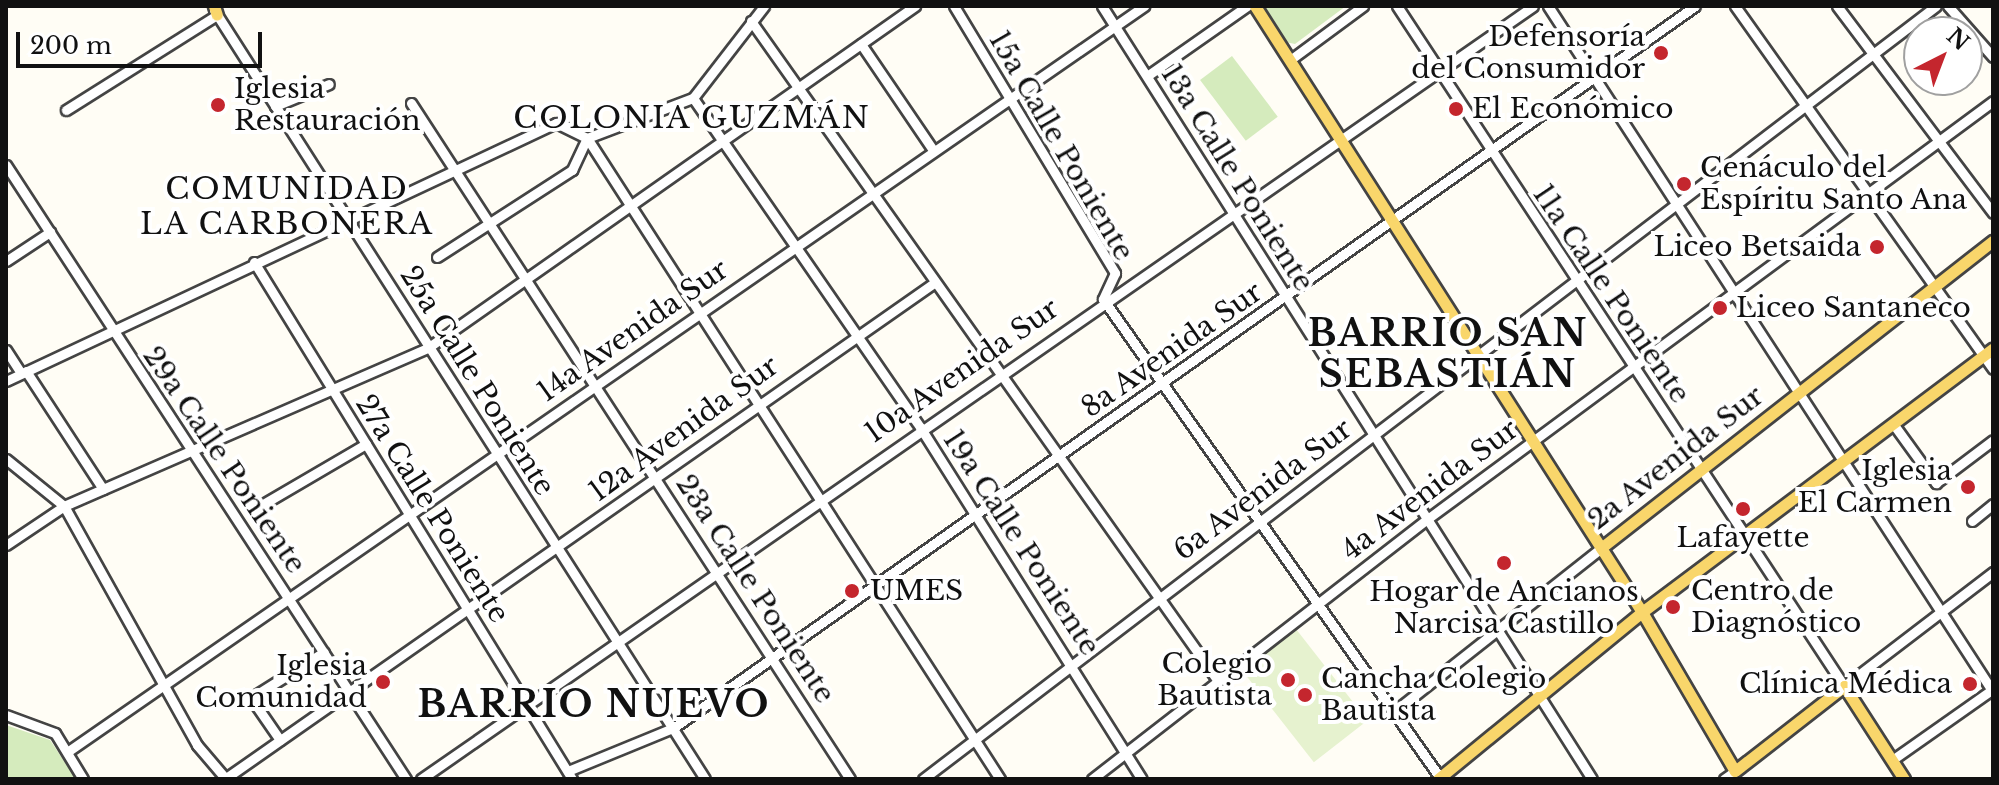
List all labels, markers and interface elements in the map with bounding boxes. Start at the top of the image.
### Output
scale bar [20,16,266,66]
north arrow [1903,16,1983,96]
place label: Defensoría del Consumidor [1411,20,1645,86]
text: N [1941,22,1975,56]
street label: 15a Calle Poniente [982,25,1140,267]
text: 200 m [30,31,112,60]
marker: Defensoría del Consumidor [1652,44,1670,62]
street label: 13a Calle Poniente [1154,58,1320,298]
place label: Iglesia Restauración [234,72,421,138]
place label: El Económico [1472,92,1674,126]
marker: Iglesia Restauración [209,96,227,114]
district label: COLONIA GUZMÁN [513,100,871,136]
marker: El Económico [1447,100,1465,118]
place label: Cenáculo del Espíritu Santo Ana [1700,151,1968,217]
district label: COMUNIDAD LA CARBONERA [139,171,435,242]
marker: Cenáculo del Espíritu Santo Ana [1675,175,1693,193]
street label: 11a Calle Poniente [1525,178,1697,410]
place label: Liceo Betsaida [1653,230,1861,264]
marker: Liceo Betsaida [1868,238,1886,256]
street label: 14a Avenida Sur [531,252,735,410]
street label: 25a Calle Poniente [393,260,561,502]
street label: 8a Avenida Sur [1075,275,1269,425]
street label: 10a Avenida Sur [858,291,1066,451]
place label: Liceo Santaneco [1736,291,1971,325]
marker: Liceo Santaneco [1711,299,1729,317]
district label: BARRIO SAN SEBASTIÁN [1308,311,1588,396]
street label: 29a Calle Poniente [136,340,312,580]
street label: 12a Avenida Sur [582,349,786,509]
street label: 2a Avenida Sur [1581,379,1771,537]
street label: 27a Calle Poniente [348,389,516,629]
street label: 6a Avenida Sur [1167,412,1359,568]
street label: 4a Avenida Sur [1334,412,1526,568]
street label: 19a Calle Poniente [936,424,1106,662]
place label: Iglesia El Carmen [1798,454,1952,520]
street label: 23a Calle Poniente [669,468,841,710]
marker: Iglesia El Carmen [1959,478,1977,496]
marker: Lafayette [1734,500,1752,518]
place label: Lafayette [1677,521,1809,555]
marker: Hogar de Ancianos Narcisa Castillo [1495,554,1513,572]
place label: UMES [870,574,963,608]
place label: Centro de Diagnóstico [1691,574,1861,640]
place label: Hogar de Ancianos Narcisa Castillo [1368,575,1640,641]
marker: UMES [841,580,863,602]
marker: Centro de Diagnóstico [1662,596,1684,618]
place label: Colegio Bautista [1157,647,1272,713]
place label: Iglesia Comunidad [195,649,367,715]
place label: Cancha Colegio Bautista [1321,662,1547,728]
place label: Clínica Médica [1739,667,1952,701]
marker: Colegio Bautista [1279,671,1297,689]
marker: Iglesia Comunidad [374,673,392,691]
marker: Clínica Médica [1959,673,1981,695]
district label: BARRIO NUEVO [417,683,771,727]
marker: Cancha Colegio Bautista [1296,686,1314,704]

